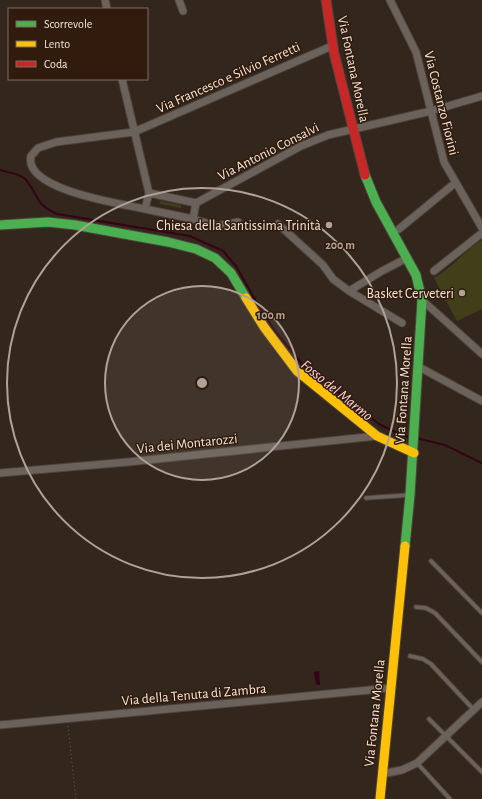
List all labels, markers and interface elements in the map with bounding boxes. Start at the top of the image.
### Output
legend [8,8,148,80]
street label: Via Fontana Morella [335,15,371,124]
text: Scorrevole [44,18,92,30]
text: Lento [44,38,70,50]
street label: Via Francesco e Silvio Ferretti [154,40,302,116]
street label: Via Costanzo Fiorini [421,50,461,157]
text: Coda [44,58,68,70]
street label: Via Antonio Consalvi [216,120,321,183]
place label: Chiesa della Santissima Trinità [156,219,322,233]
marker: Chiesa della Santissima Trinità [324,220,334,230]
text: 200 m [325,239,355,251]
place label: Basket Cerveteri [366,287,454,301]
marker: Basket Cerveteri [457,288,467,298]
text: 100 m [257,309,285,321]
street label: Via Fontana Morella [393,335,415,445]
water label: Fosso del Marmo [298,357,375,424]
centre of rings [195,376,209,390]
street label: Via dei Montarozzi [136,432,238,456]
street label: Via Fontana Morella [362,658,388,768]
street label: Via della Tenuta di Zambra [121,682,268,708]

